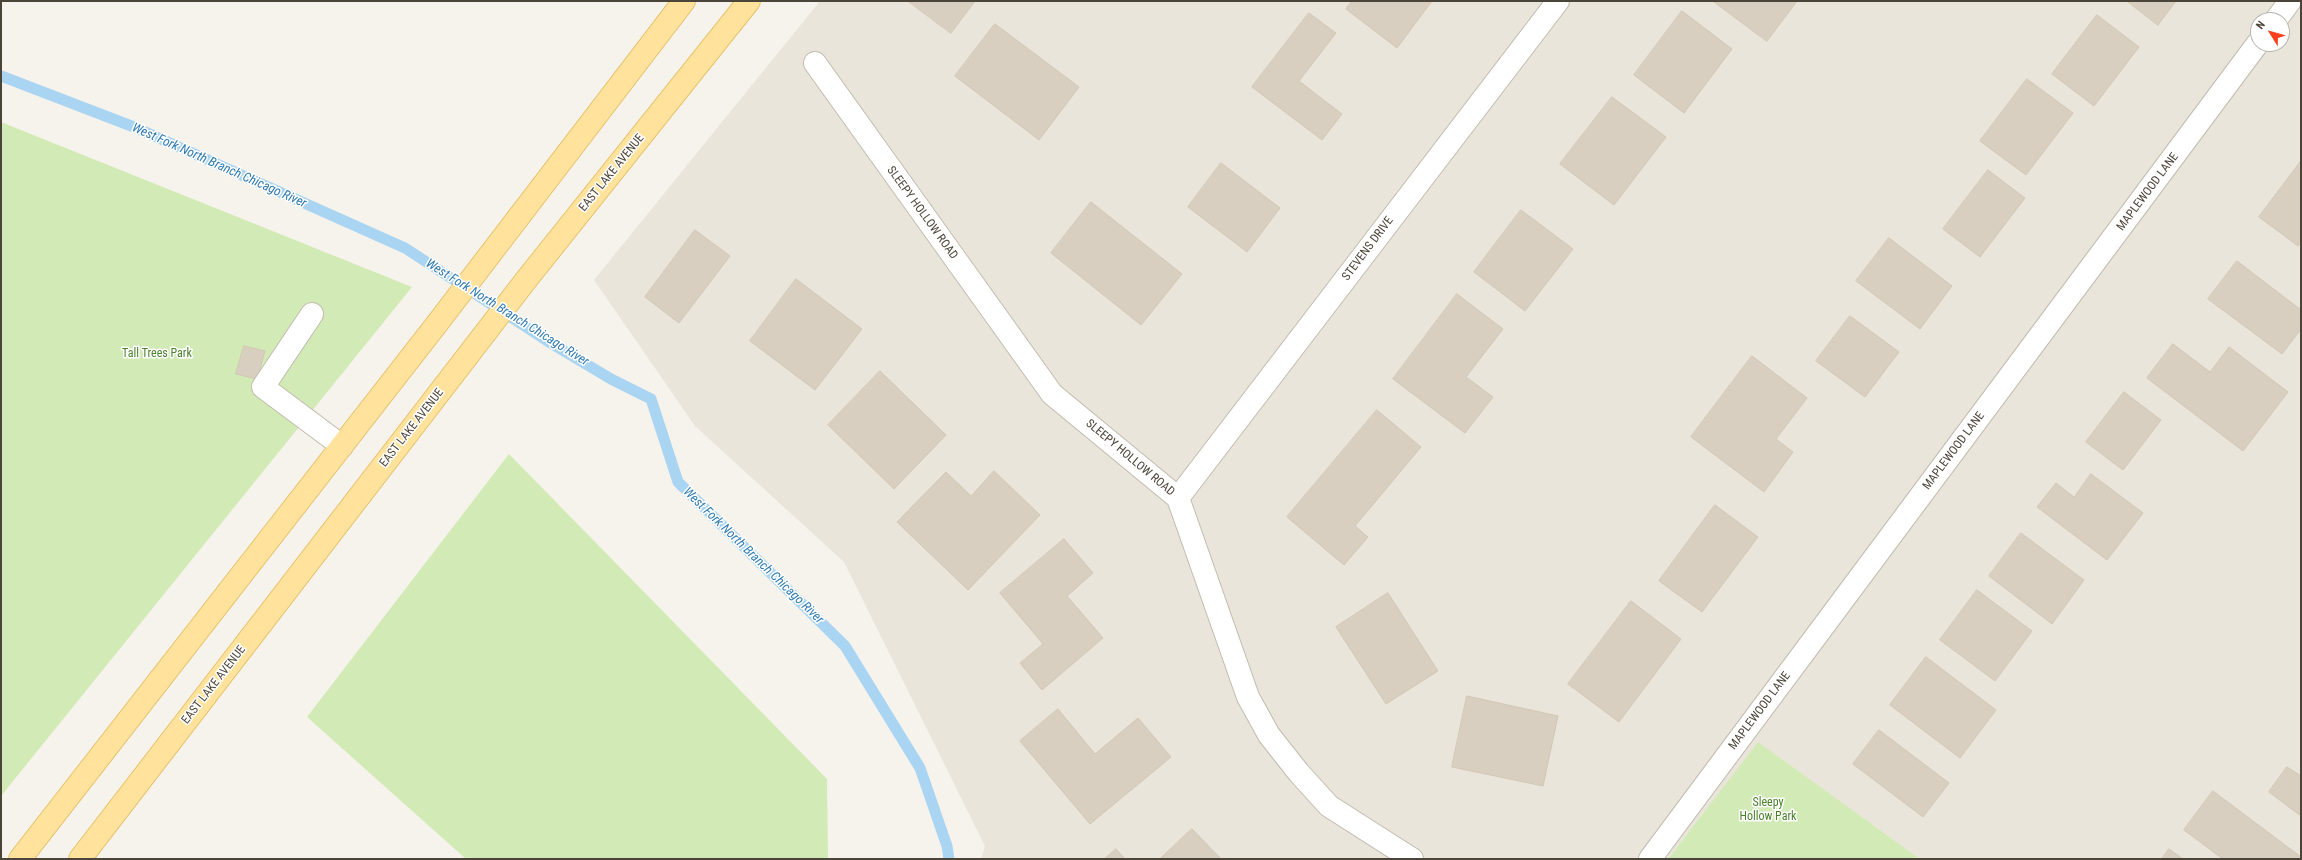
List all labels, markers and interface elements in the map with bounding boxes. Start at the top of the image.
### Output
north arrow [2250,12,2290,52]
text: N [2254,18,2268,32]
water label: West Fork North Branch Chicago River [129,120,309,212]
street label: EAST LAKE AVENUE [576,131,648,215]
street label: MAPLEWOOD LANE [2114,150,2182,234]
street label: SLEEPY HOLLOW ROAD [883,164,961,262]
street label: STEVENS DRIVE [1339,214,1397,284]
water label: West Fork North Branch Chicago River [423,256,591,370]
park label: Tall Trees Park [122,347,192,361]
street label: EAST LAKE AVENUE [377,386,447,470]
street label: MAPLEWOOD LANE [1920,409,1988,493]
street label: SLEEPY HOLLOW ROAD [1083,417,1177,499]
water label: West Fork North Branch Chicago River [680,485,826,627]
street label: EAST LAKE AVENUE [179,643,249,727]
street label: MAPLEWOOD LANE [1726,669,1794,753]
park label: Sleepy Hollow Park [1740,796,1796,824]

